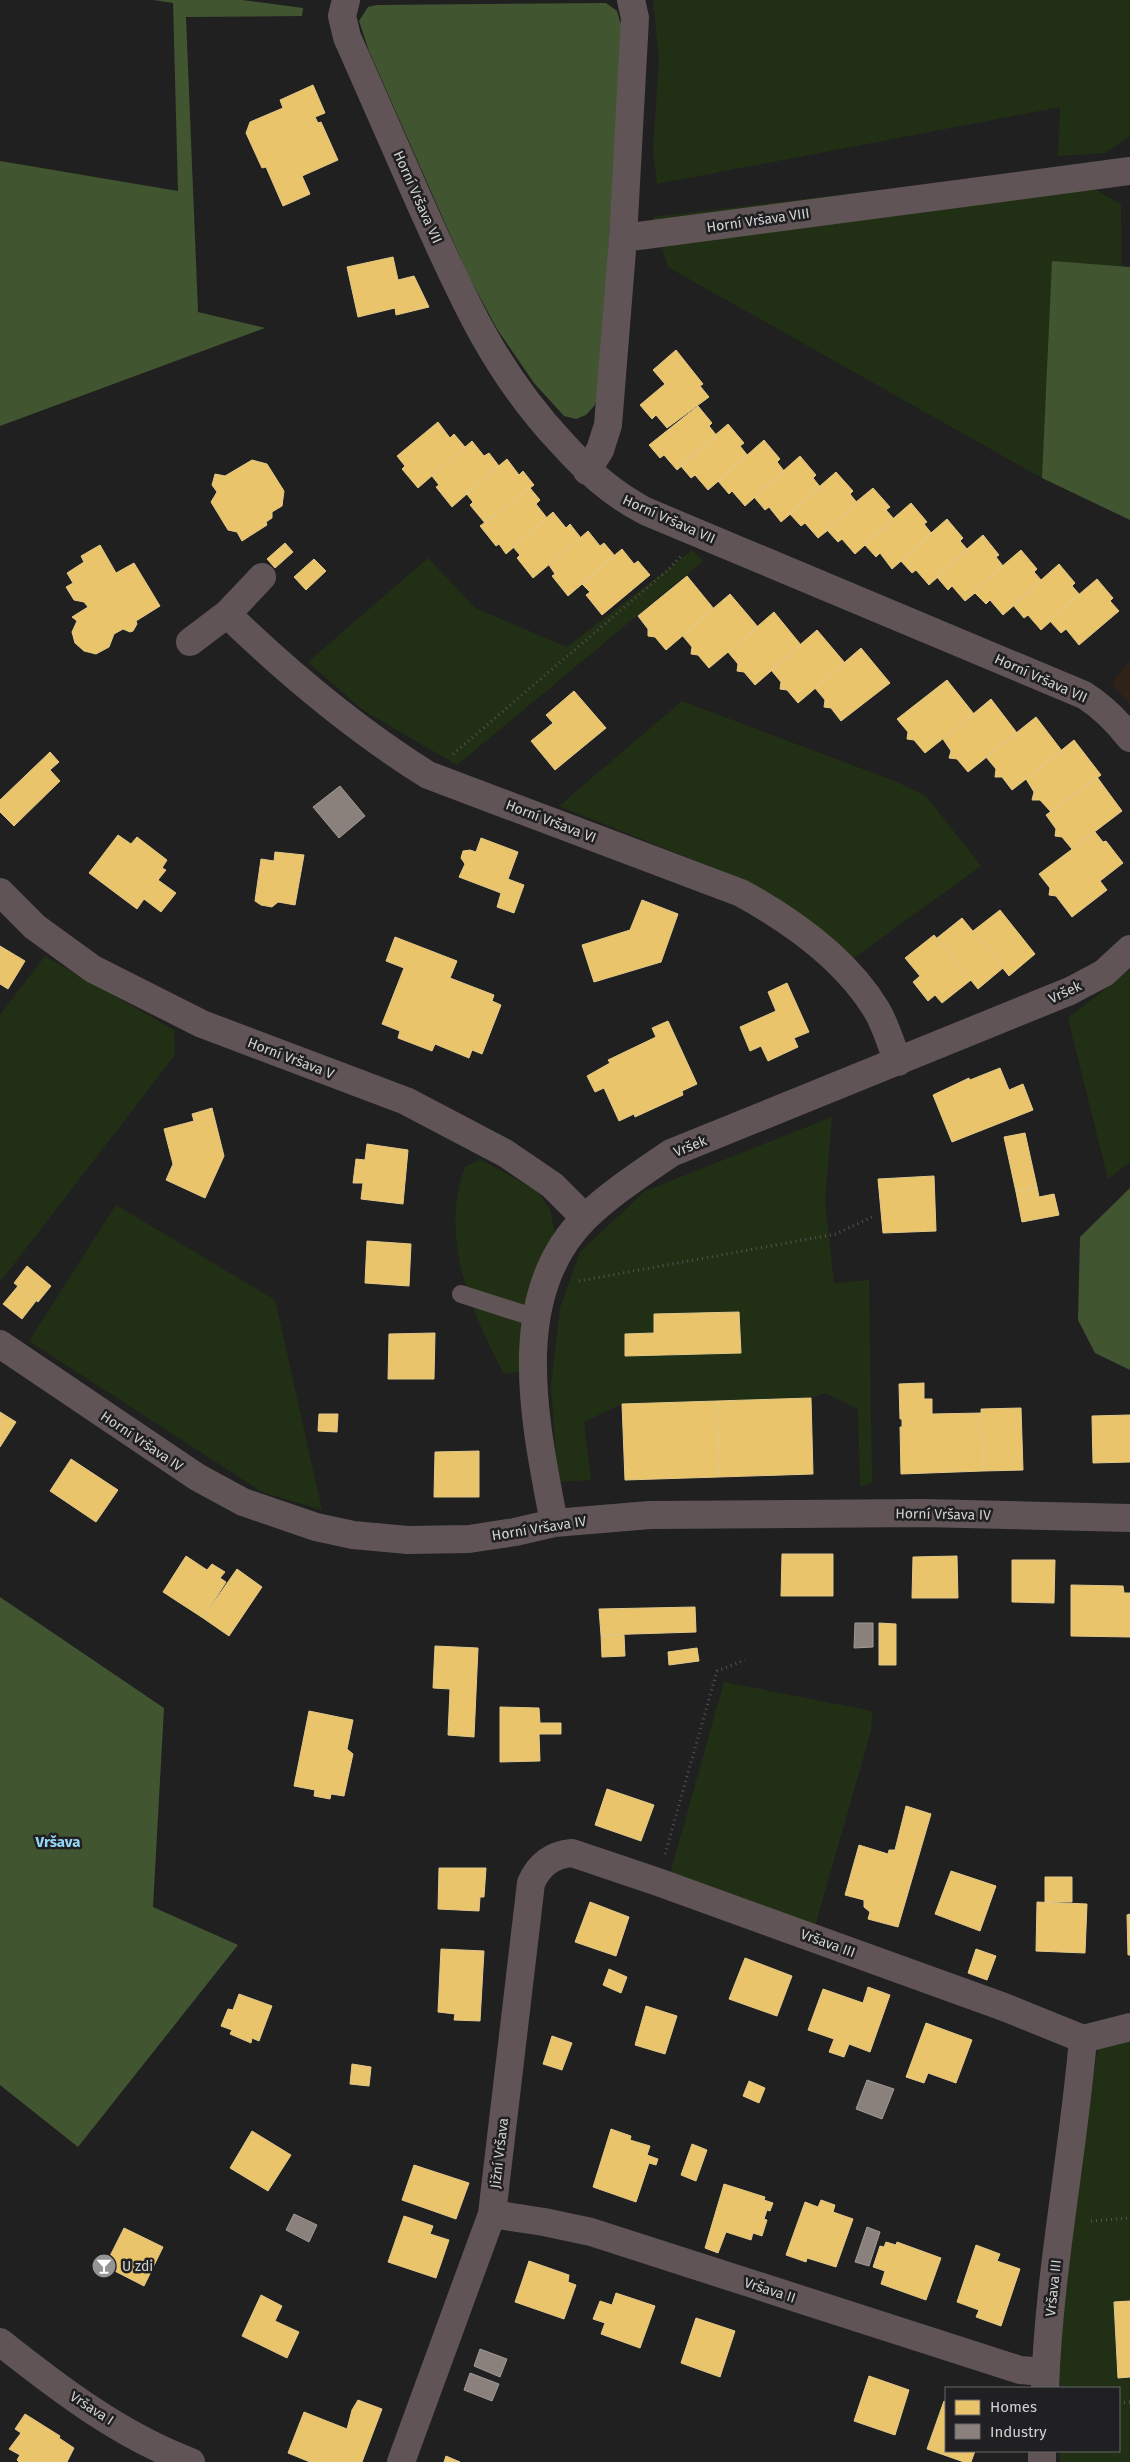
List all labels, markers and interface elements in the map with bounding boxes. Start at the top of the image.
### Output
street label: Horní Vršava VII [390,148,446,246]
street label: Horní Vršava VIII [706,205,811,236]
street label: Horní Vršava VII [620,491,718,547]
street label: Horní Vršava VII [992,650,1090,706]
street label: Horní Vršava VI [503,796,598,847]
street label: Vršek [1046,977,1085,1007]
street label: Horní Vršava V [245,1034,337,1083]
street label: Vršek [671,1132,710,1161]
street label: Horní Vršava IV [97,1408,186,1475]
street label: Horní Vršava IV [895,1505,991,1524]
street label: Horní Vršava IV [491,1513,588,1544]
district label: Vršava [35,1833,80,1851]
street label: Vršava III [798,1926,858,1961]
street label: Jižní Vršava [487,2117,512,2189]
bar icon: U zdi [91,2253,117,2279]
place label: U zdi [122,2258,153,2275]
street label: Vršava III [1042,2259,1065,2317]
street label: Vršava II [742,2274,798,2307]
legend [945,2387,1120,2452]
street label: Vršava I [67,2388,117,2429]
text: Homes [990,2398,1037,2416]
text: Industry [990,2423,1047,2441]

